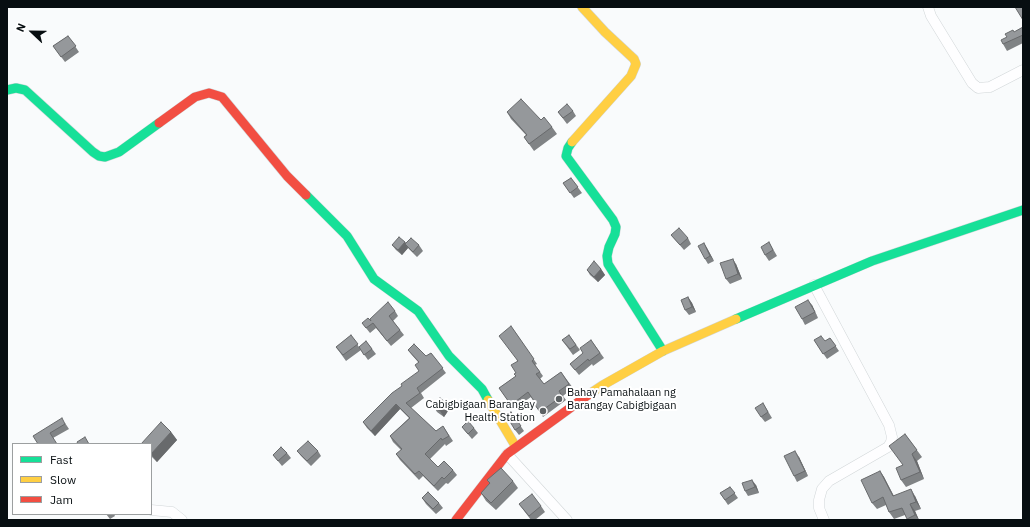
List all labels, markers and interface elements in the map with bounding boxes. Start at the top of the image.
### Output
north arrow [12,12,52,52]
text: N [13,21,29,34]
place label: Bahay Pamahalaan ng Barangay Cabigbigaan [567,386,676,412]
marker: Bahay Pamahalaan ng Barangay Cabigbigaan [554,394,564,404]
place label: Cabigbigaan Barangay Health Station [426,398,535,424]
marker: Cabigbigaan Barangay Health Station [538,406,548,416]
legend [12,443,152,515]
text: Fast [50,452,73,467]
text: Slow [50,472,76,487]
text: Jam [50,492,73,507]

